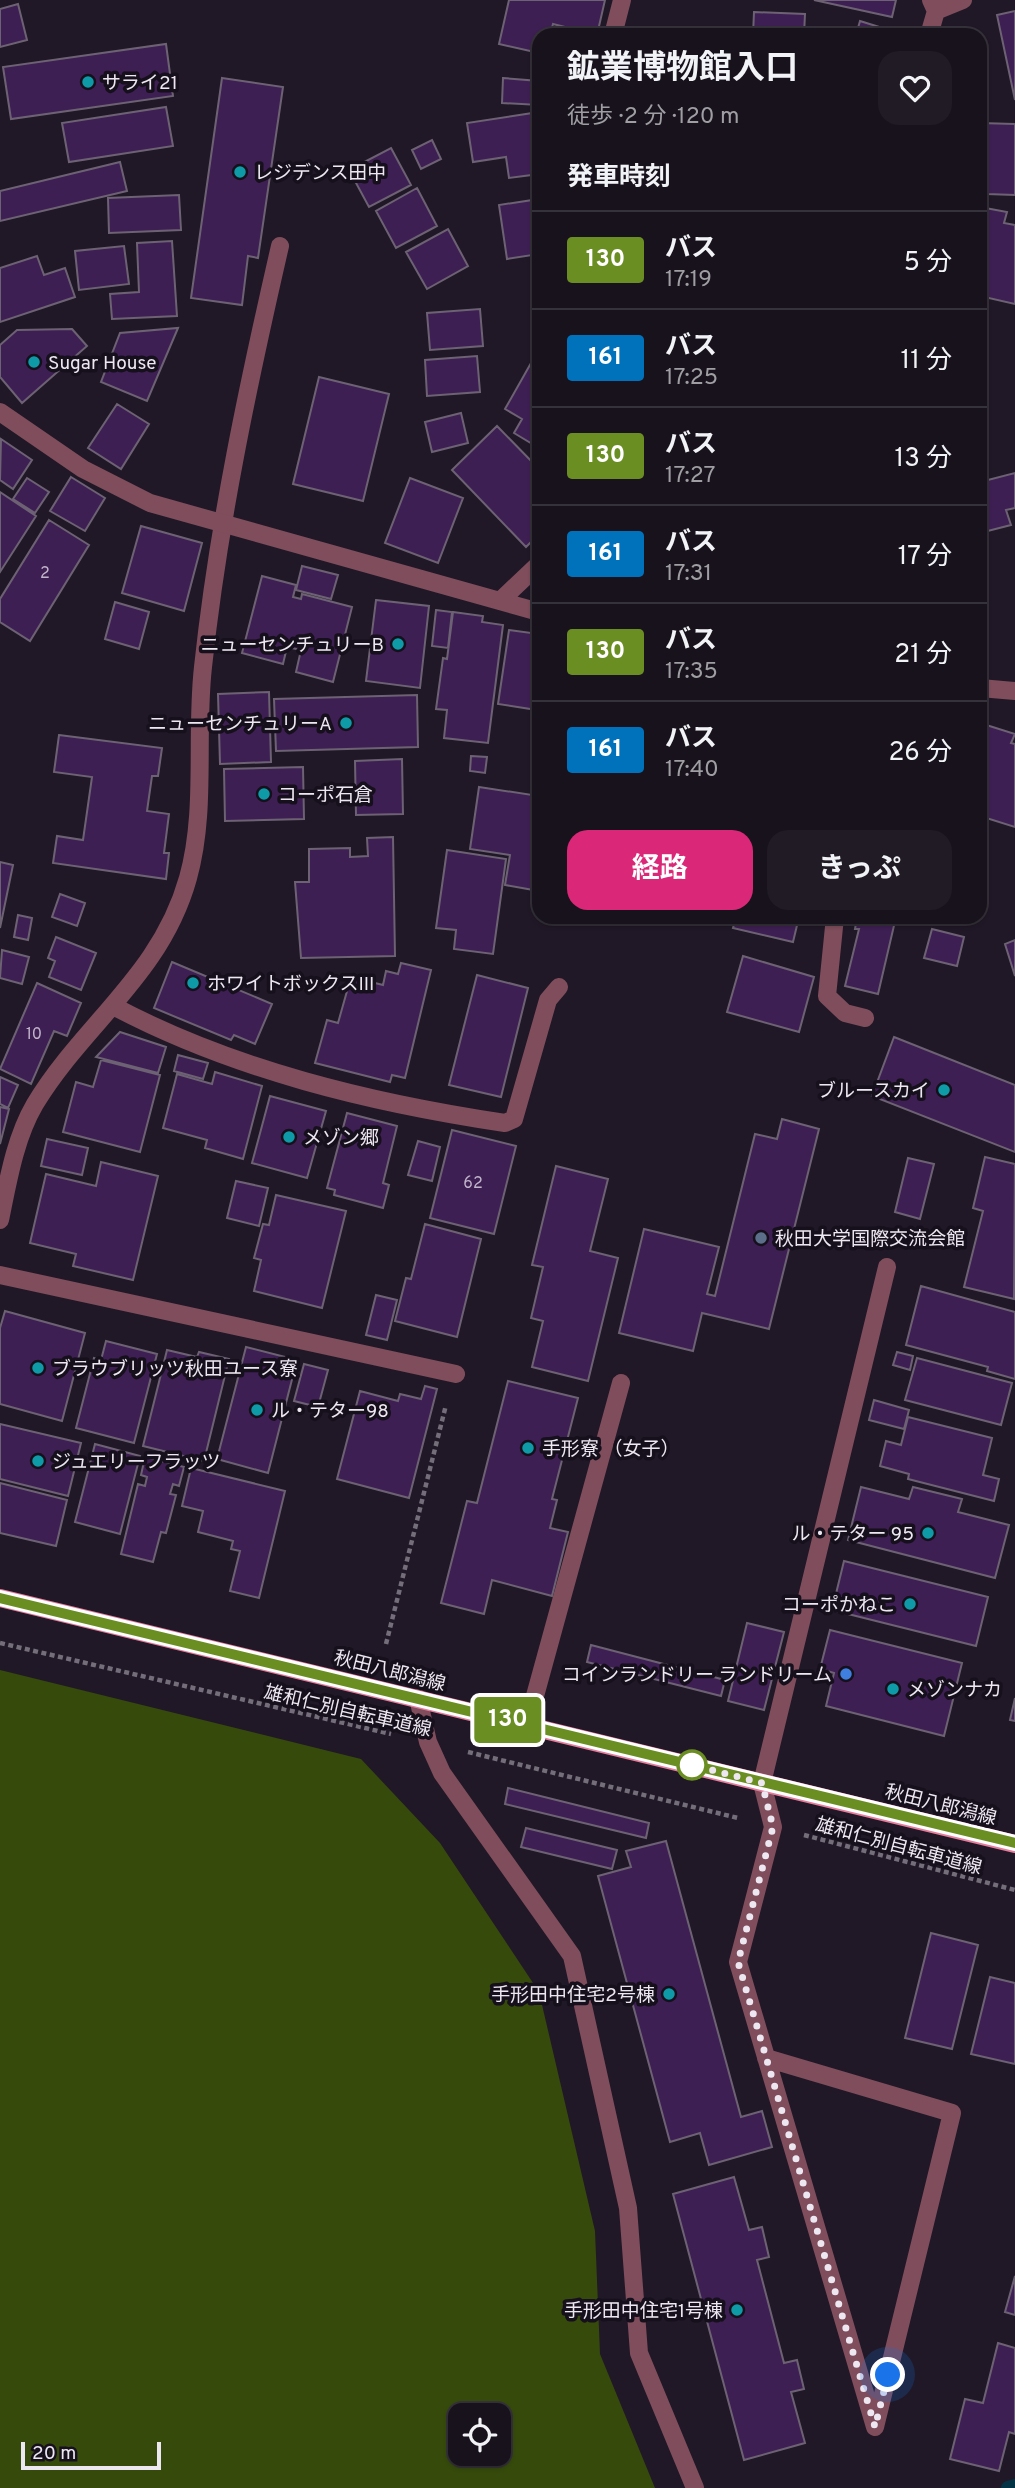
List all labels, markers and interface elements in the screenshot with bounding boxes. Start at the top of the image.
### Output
text: 鉱業博物館入口 [567,49,798,91]
button: heart [878,51,952,125]
place label: サライ21 [102,72,178,96]
marker: サライ21 [80,74,96,90]
text: 徒歩 · 2 分 · 120 m [567,103,739,132]
place label: レジデンス田中 [254,162,387,186]
text: 発車時刻 [567,162,671,195]
marker: レジデンス田中 [232,164,248,180]
text: バス [665,233,717,266]
text: 130 [586,245,625,275]
text: 5 分 [904,247,952,280]
text: 17:19 [665,266,712,295]
text: バス [665,331,717,364]
text: 161 [589,343,622,373]
text: 11 分 [900,345,952,378]
place label: Sugar House [48,352,157,376]
marker: Sugar House [26,354,42,370]
text: 17:25 [665,364,718,393]
text: バス [665,429,717,462]
text: 130 [586,441,625,471]
text: 13 分 [895,443,952,476]
text: 17:27 [665,462,716,491]
text: バス [665,527,717,560]
text: 161 [589,539,622,569]
text: 17 分 [898,541,952,574]
text: 17:31 [665,560,712,589]
house number: 2 [40,564,50,584]
text: バス [665,625,717,658]
place label: ニューセンチュリーB [201,634,384,658]
marker: ニューセンチュリーB [390,636,406,652]
text: 130 [586,637,625,667]
text: 21 分 [894,639,952,672]
text: 17:35 [665,658,718,687]
place label: ニューセンチュリーA [148,713,332,737]
marker: ニューセンチュリーA [338,715,354,731]
text: バス [665,723,717,756]
text: 161 [589,735,622,765]
text: 26 分 [888,737,952,770]
text: 17:40 [665,756,719,785]
place label: コーポ石倉 [278,784,373,808]
marker: コーポ石倉 [256,786,272,802]
button: 経路 [567,830,753,910]
button: きっぷ [767,830,952,910]
place label: ホワイトボックスIII [207,973,374,997]
marker: ホワイトボックスIII [185,975,201,991]
house number: 10 [26,1025,42,1045]
place label: ブルースカイ [817,1080,930,1104]
marker: ブルースカイ [936,1082,952,1098]
place label: メゾン郷 [303,1127,379,1151]
marker: メゾン郷 [281,1129,297,1145]
house number: 62 [463,1174,483,1194]
place label: 秋田大学国際交流会館 [775,1228,965,1252]
marker: 秋田大学国際交流会館 [753,1230,769,1246]
place label: ブラウブリッツ秋田ユース寮 [52,1358,298,1382]
marker: ブラウブリッツ秋田ユース寮 [30,1360,46,1376]
place label: ル・テター98 [271,1400,389,1424]
marker: ル・テター98 [249,1402,265,1418]
place label: 手形寮 （女子） [542,1438,679,1462]
marker: 手形寮 （女子） [520,1440,536,1456]
place label: ジュエリーフラッツ [52,1451,221,1475]
marker: ジュエリーフラッツ [30,1453,46,1469]
place label: ル・テター 95 [791,1523,914,1547]
marker: ル・テター 95 [920,1525,936,1541]
place label: コーポかねこ [782,1594,896,1618]
marker: コーポかねこ [902,1596,918,1612]
street label: 秋田八郎潟線 [331,1647,448,1697]
place label: コインランドリー ランドリーム [562,1664,832,1688]
marker: コインランドリー ランドリーム [838,1666,854,1682]
place label: メゾンナカ [907,1679,1002,1703]
street label: 雄和仁別自転車道線 [262,1681,434,1743]
marker: メゾンナカ [885,1681,901,1697]
line badge: 130 [468,1697,548,1743]
text: 130 [488,1705,528,1735]
unlabelled marker [677,1750,707,1780]
street label: 秋田八郎潟線 [882,1781,999,1831]
street label: 雄和仁別自転車道線 [813,1813,984,1881]
place label: 手形田中住宅2号棟 [491,1984,655,2008]
marker: 手形田中住宅2号棟 [661,1986,677,2002]
place label: 手形田中住宅1号棟 [564,2300,723,2324]
marker: 手形田中住宅1号棟 [729,2302,745,2318]
your location [870,2357,905,2392]
map controls [448,2403,511,2466]
button: locate [448,2403,511,2466]
scale bar [21,2439,161,2471]
text: 20 m [32,2442,76,2466]

